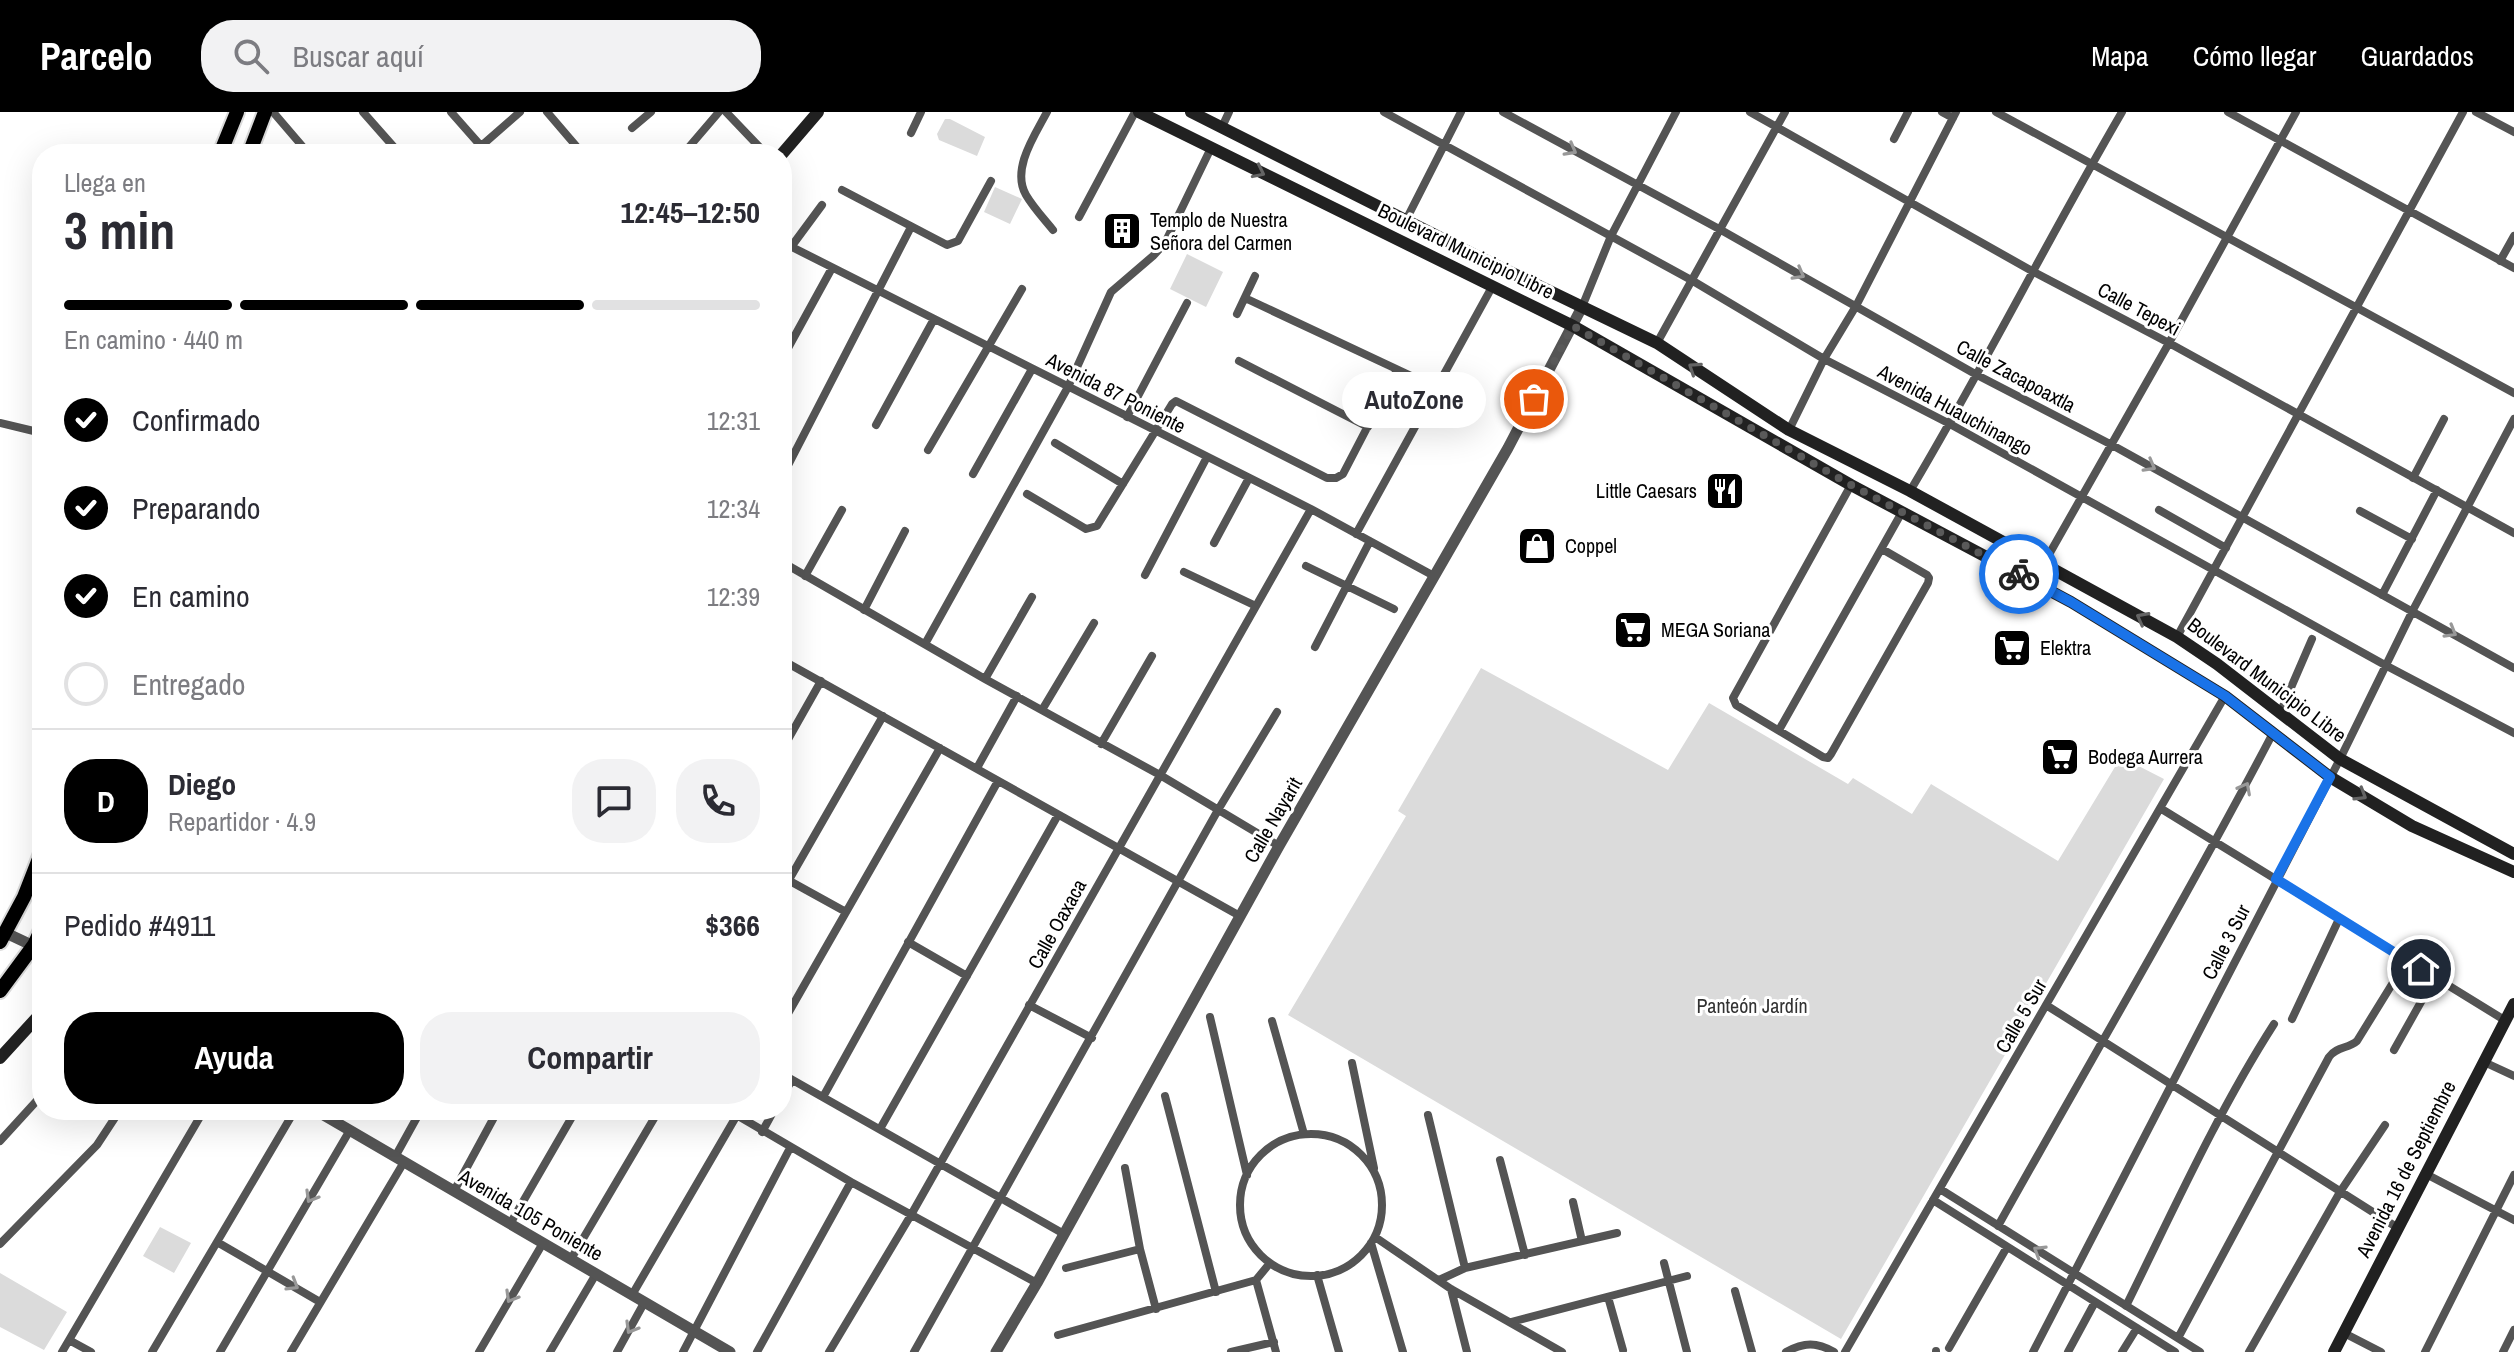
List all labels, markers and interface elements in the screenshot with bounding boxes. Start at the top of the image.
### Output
search box [201,20,761,92]
text: Parcelo [40,31,153,82]
icon: search [229,34,273,78]
text: Buscar aquí [293,36,424,76]
text: Mapa [2091,37,2149,75]
text: Cómo llegar [2193,37,2316,75]
text: Guardados [2360,37,2474,75]
one-way arrow [1562,140,1577,156]
one-way arrow [1251,162,1266,178]
text: Llega en [64,165,146,200]
text: 12:45–12:50 [621,192,760,232]
text: 3 min [64,195,175,265]
street label: Boulevard Municipio Libre [1374,196,1559,305]
place label: Templo de Nuestra Señora del Carmen [1150,206,1292,256]
building icon: Templo de Nuestra Señora del Carmen [1101,210,1143,252]
one-way arrow [1791,264,1805,280]
street label: Calle Tepexi [2093,276,2185,342]
text: En camino · 440 m [64,322,243,357]
street label: Calle Zacapoaxtla [1952,333,2081,418]
street label: Avenida 87 Poniente [1041,345,1190,439]
street label: Avenida Huauchinango [1872,357,2037,462]
one-way arrow [1688,363,1702,378]
pin [1500,365,1568,433]
callout: AutoZone [1342,371,1486,427]
icon: bag [1512,377,1556,421]
text: AutoZone [1364,382,1464,417]
icon: check [64,398,108,442]
text: Confirmado [132,400,261,440]
text: 12:31 [707,403,760,438]
one-way arrow [2141,456,2156,472]
restaurant icon: Little Caesars [1704,470,1746,512]
place label: Little Caesars [1596,477,1697,504]
icon: check [64,486,108,530]
text: Preparando [132,488,261,528]
text: 12:34 [707,491,760,526]
shop icon: Coppel [1516,525,1558,567]
place label: Coppel [1565,532,1617,559]
courier [1979,534,2059,614]
icon: bike [1997,552,2041,596]
icon: check [64,574,108,618]
text: En camino [132,576,250,616]
text: 12:39 [707,579,760,614]
supermarket icon: MEGA Soriana [1612,609,1654,651]
street label: Boulevard Municipio Libre [2182,611,2352,748]
one-way arrow [2135,613,2150,628]
place label: MEGA Soriana [1661,616,1770,643]
one-way arrow [2443,622,2457,638]
supermarket icon: Elektra [1991,627,2033,669]
place label: Elektra [2040,634,2091,661]
text: Entregado [132,664,246,704]
supermarket icon: Bodega Aurrera [2039,736,2081,778]
place label: Bodega Aurrera [2088,743,2203,770]
button: chat [572,759,656,843]
button: phone [676,759,760,843]
text: Diego [168,764,236,804]
street label: Calle Nayarit [1237,772,1308,868]
text: D [97,781,115,821]
one-way arrow [2235,781,2250,796]
one-way arrow [2352,786,2367,801]
text: Repartidor · 4.9 [168,804,316,839]
street label: Calle Oaxaca [1021,874,1092,973]
street label: Calle 3 Sur [2195,899,2256,984]
text: Pedido #4911 [64,905,215,945]
text: $366 [705,905,760,945]
pin [2387,935,2455,1003]
icon: home [2399,947,2443,991]
street label: Calle 5 Sur [1989,973,2053,1058]
park label: Panteón Jardín [1696,992,1808,1019]
button: Ayuda [64,1012,404,1104]
button: Compartir [420,1012,760,1104]
street label: Avenida 16 de Septiembre [2349,1076,2462,1263]
street label: Avenida 105 Poniente [453,1162,608,1267]
one-way arrow [305,1188,321,1203]
one-way arrow [2033,1246,2048,1261]
one-way arrow [284,1276,299,1291]
one-way arrow [505,1288,521,1303]
one-way arrow [625,1319,641,1334]

